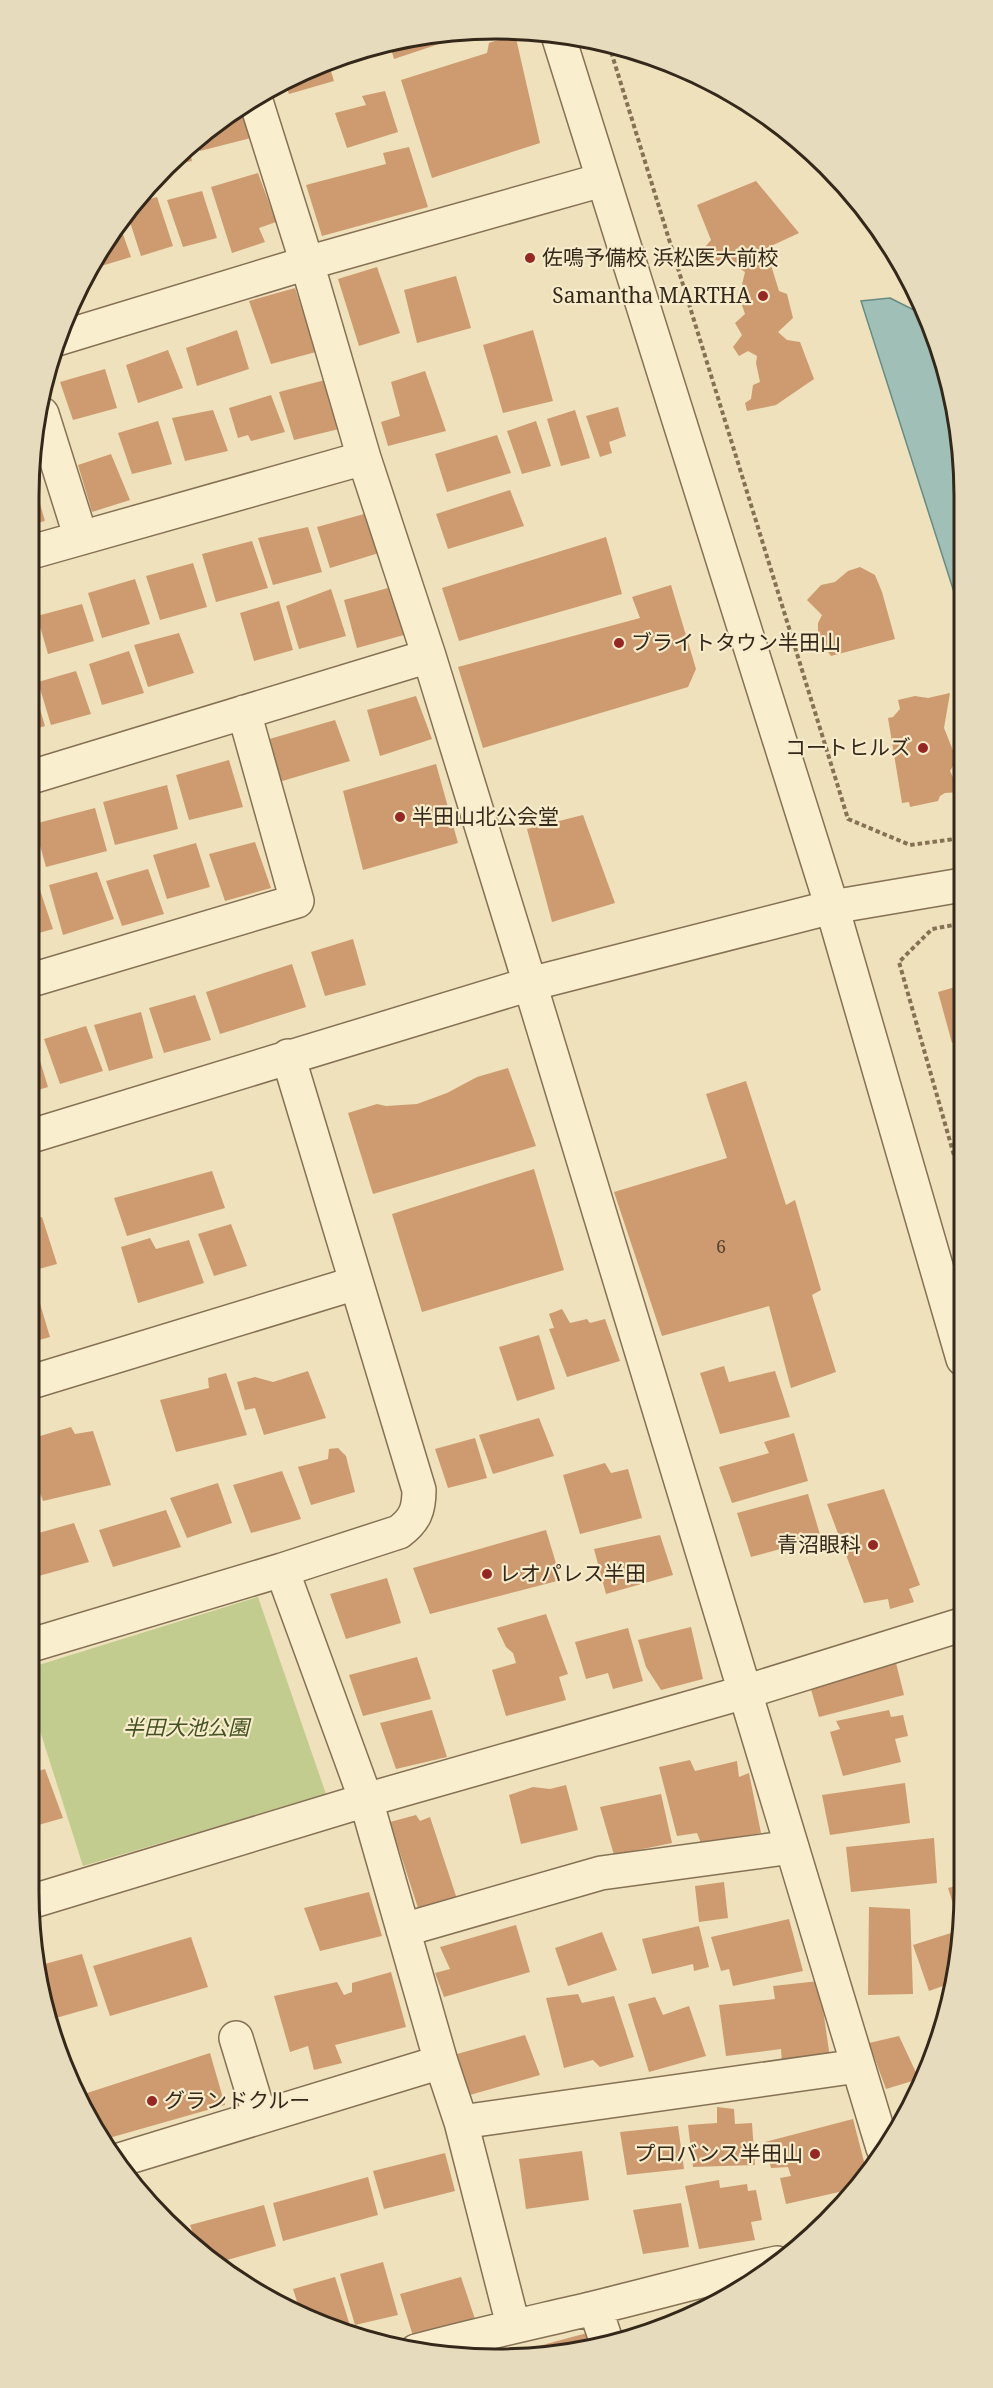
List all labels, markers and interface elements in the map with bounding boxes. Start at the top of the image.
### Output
place label: 佐鳴予備校 浜松医大前校 [542,243,778,271]
marker: 佐鳴予備校 浜松医大前校 [523,251,537,265]
place label: Samantha MARTHA [552,281,751,309]
marker: Samantha MARTHA [756,289,770,303]
place label: ブライトタウン半田山 [631,628,841,656]
marker: ブライトタウン半田山 [612,636,626,650]
place label: コートヒルズ [785,733,911,761]
marker: コートヒルズ [916,741,930,755]
place label: 半田山北公会堂 [412,802,559,830]
marker: 半田山北公会堂 [393,810,407,824]
house number: 6 [716,1234,726,1258]
place label: 青沼眼科 [777,1530,861,1558]
marker: 青沼眼科 [866,1538,880,1552]
place label: レオパレス半田 [499,1559,646,1587]
marker: レオパレス半田 [480,1567,494,1581]
park label: 半田大池公園 [123,1713,252,1741]
place label: グランドクルー [164,2086,310,2114]
marker: グランドクルー [145,2094,159,2108]
place label: プロバンス半田山 [634,2139,803,2167]
marker: プロバンス半田山 [808,2147,822,2161]

